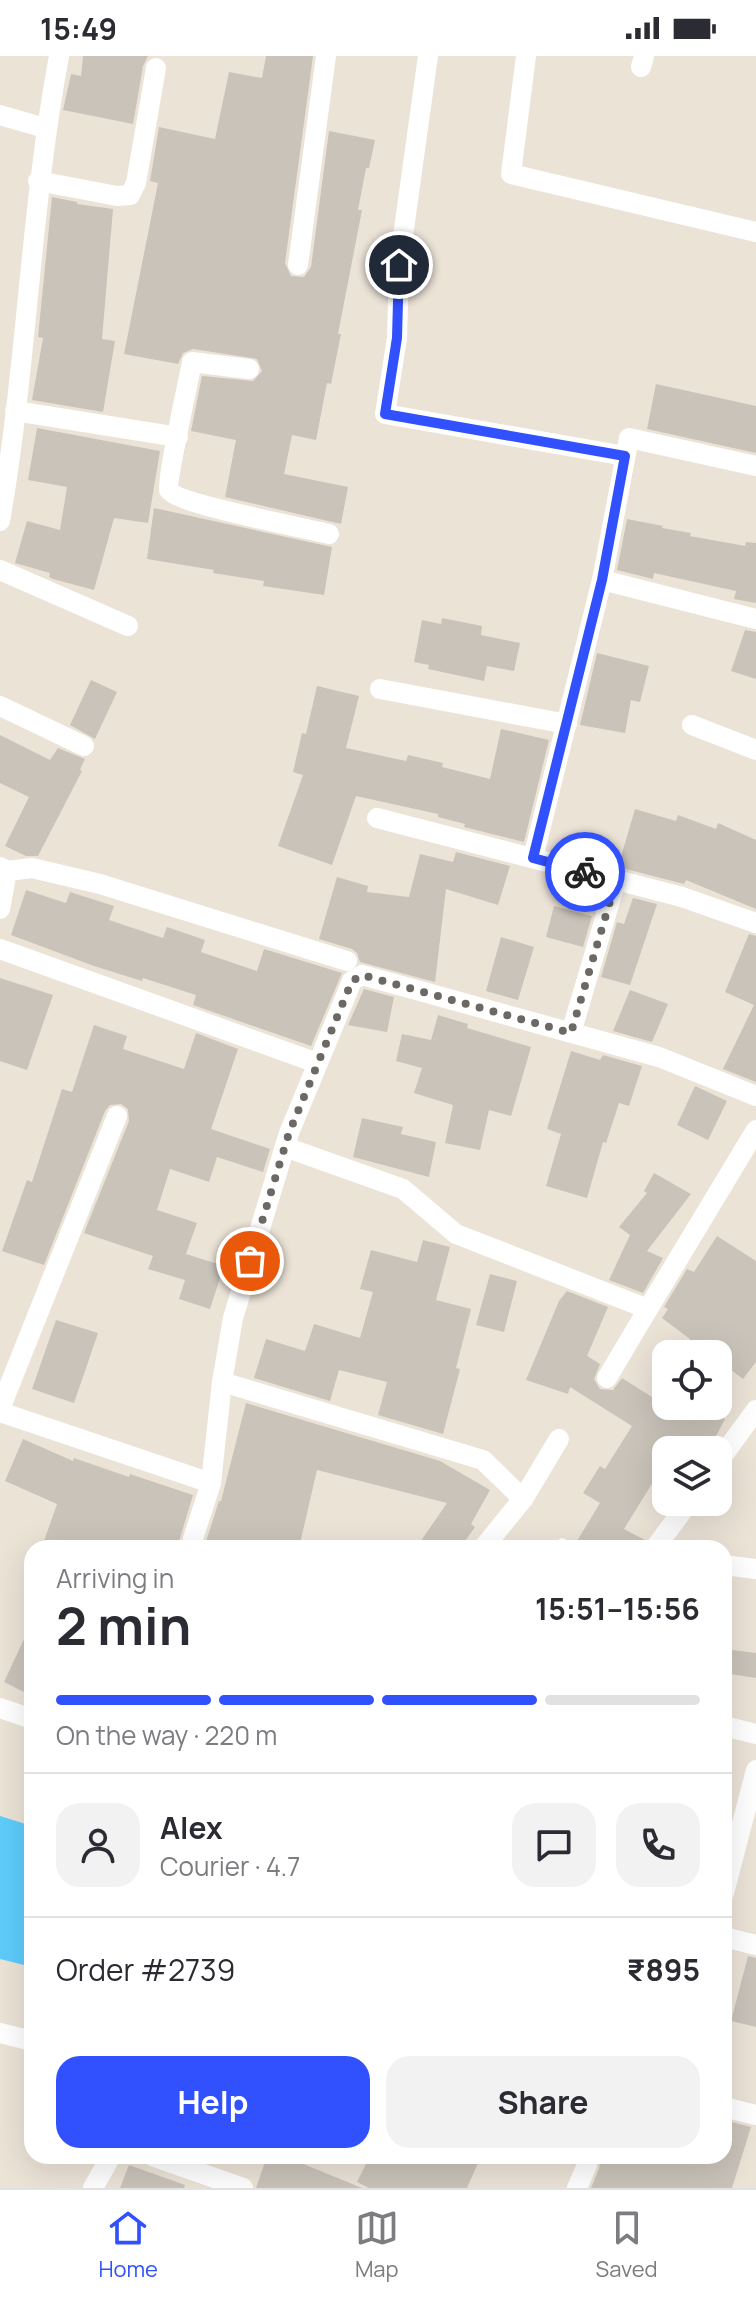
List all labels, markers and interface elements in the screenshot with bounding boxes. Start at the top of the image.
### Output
text: 15:49 [40,8,117,49]
pin [365,231,433,299]
icon: home [377,243,421,287]
courier [545,832,625,912]
icon: bike [563,850,607,894]
pin [216,1227,284,1295]
icon: bag [228,1239,272,1283]
map controls [652,1340,732,1516]
button: locate [652,1340,732,1420]
button: layers [652,1436,732,1516]
text: Arriving in [56,1560,174,1596]
text: 15:51–15:56 [535,1588,700,1629]
text: 2 min [56,1590,191,1661]
text: On the way · 220 m [56,1717,277,1753]
button: person [56,1803,140,1887]
button: chat [512,1803,596,1887]
button: phone [616,1803,700,1887]
text: Alex [160,1807,223,1848]
text: Courier · 4.7 [160,1848,300,1884]
text: Order #2739 [56,1949,235,1990]
text: ₹895 [627,1949,700,1990]
button: Help [56,2056,370,2148]
button: Share [386,2056,700,2148]
tab: Home [98,2206,158,2284]
tab: Map [355,2206,399,2284]
tab: Saved [596,2206,658,2284]

